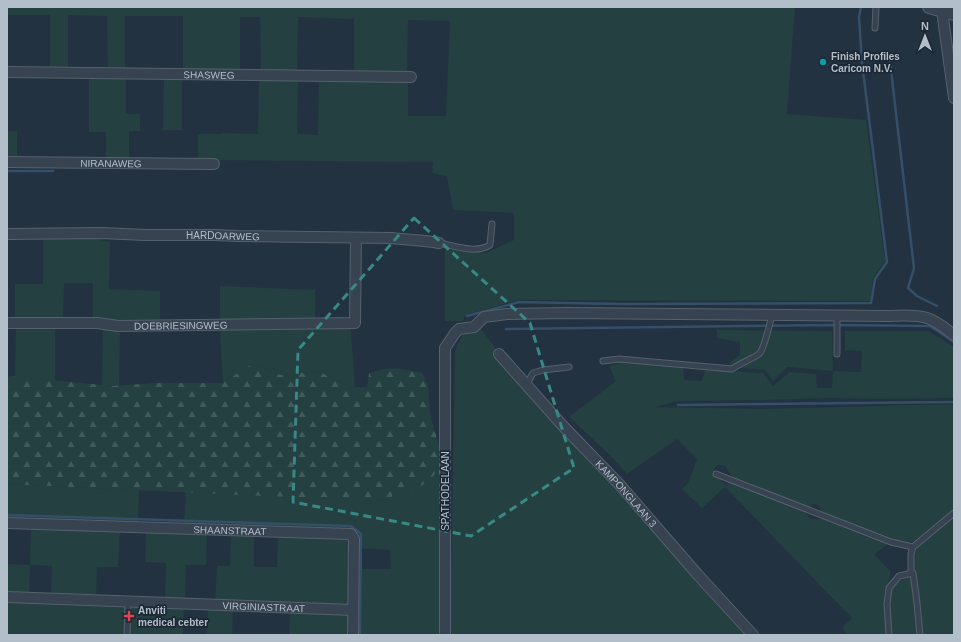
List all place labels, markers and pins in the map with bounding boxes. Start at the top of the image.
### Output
place label: Finish Profiles Caricom N.V. [831,51,900,74]
marker: Finish Profiles Caricom N.V. [818,57,828,67]
place label: Anviti medical cebter [138,605,208,628]
marker: Anviti medical cebter [123,610,135,622]

